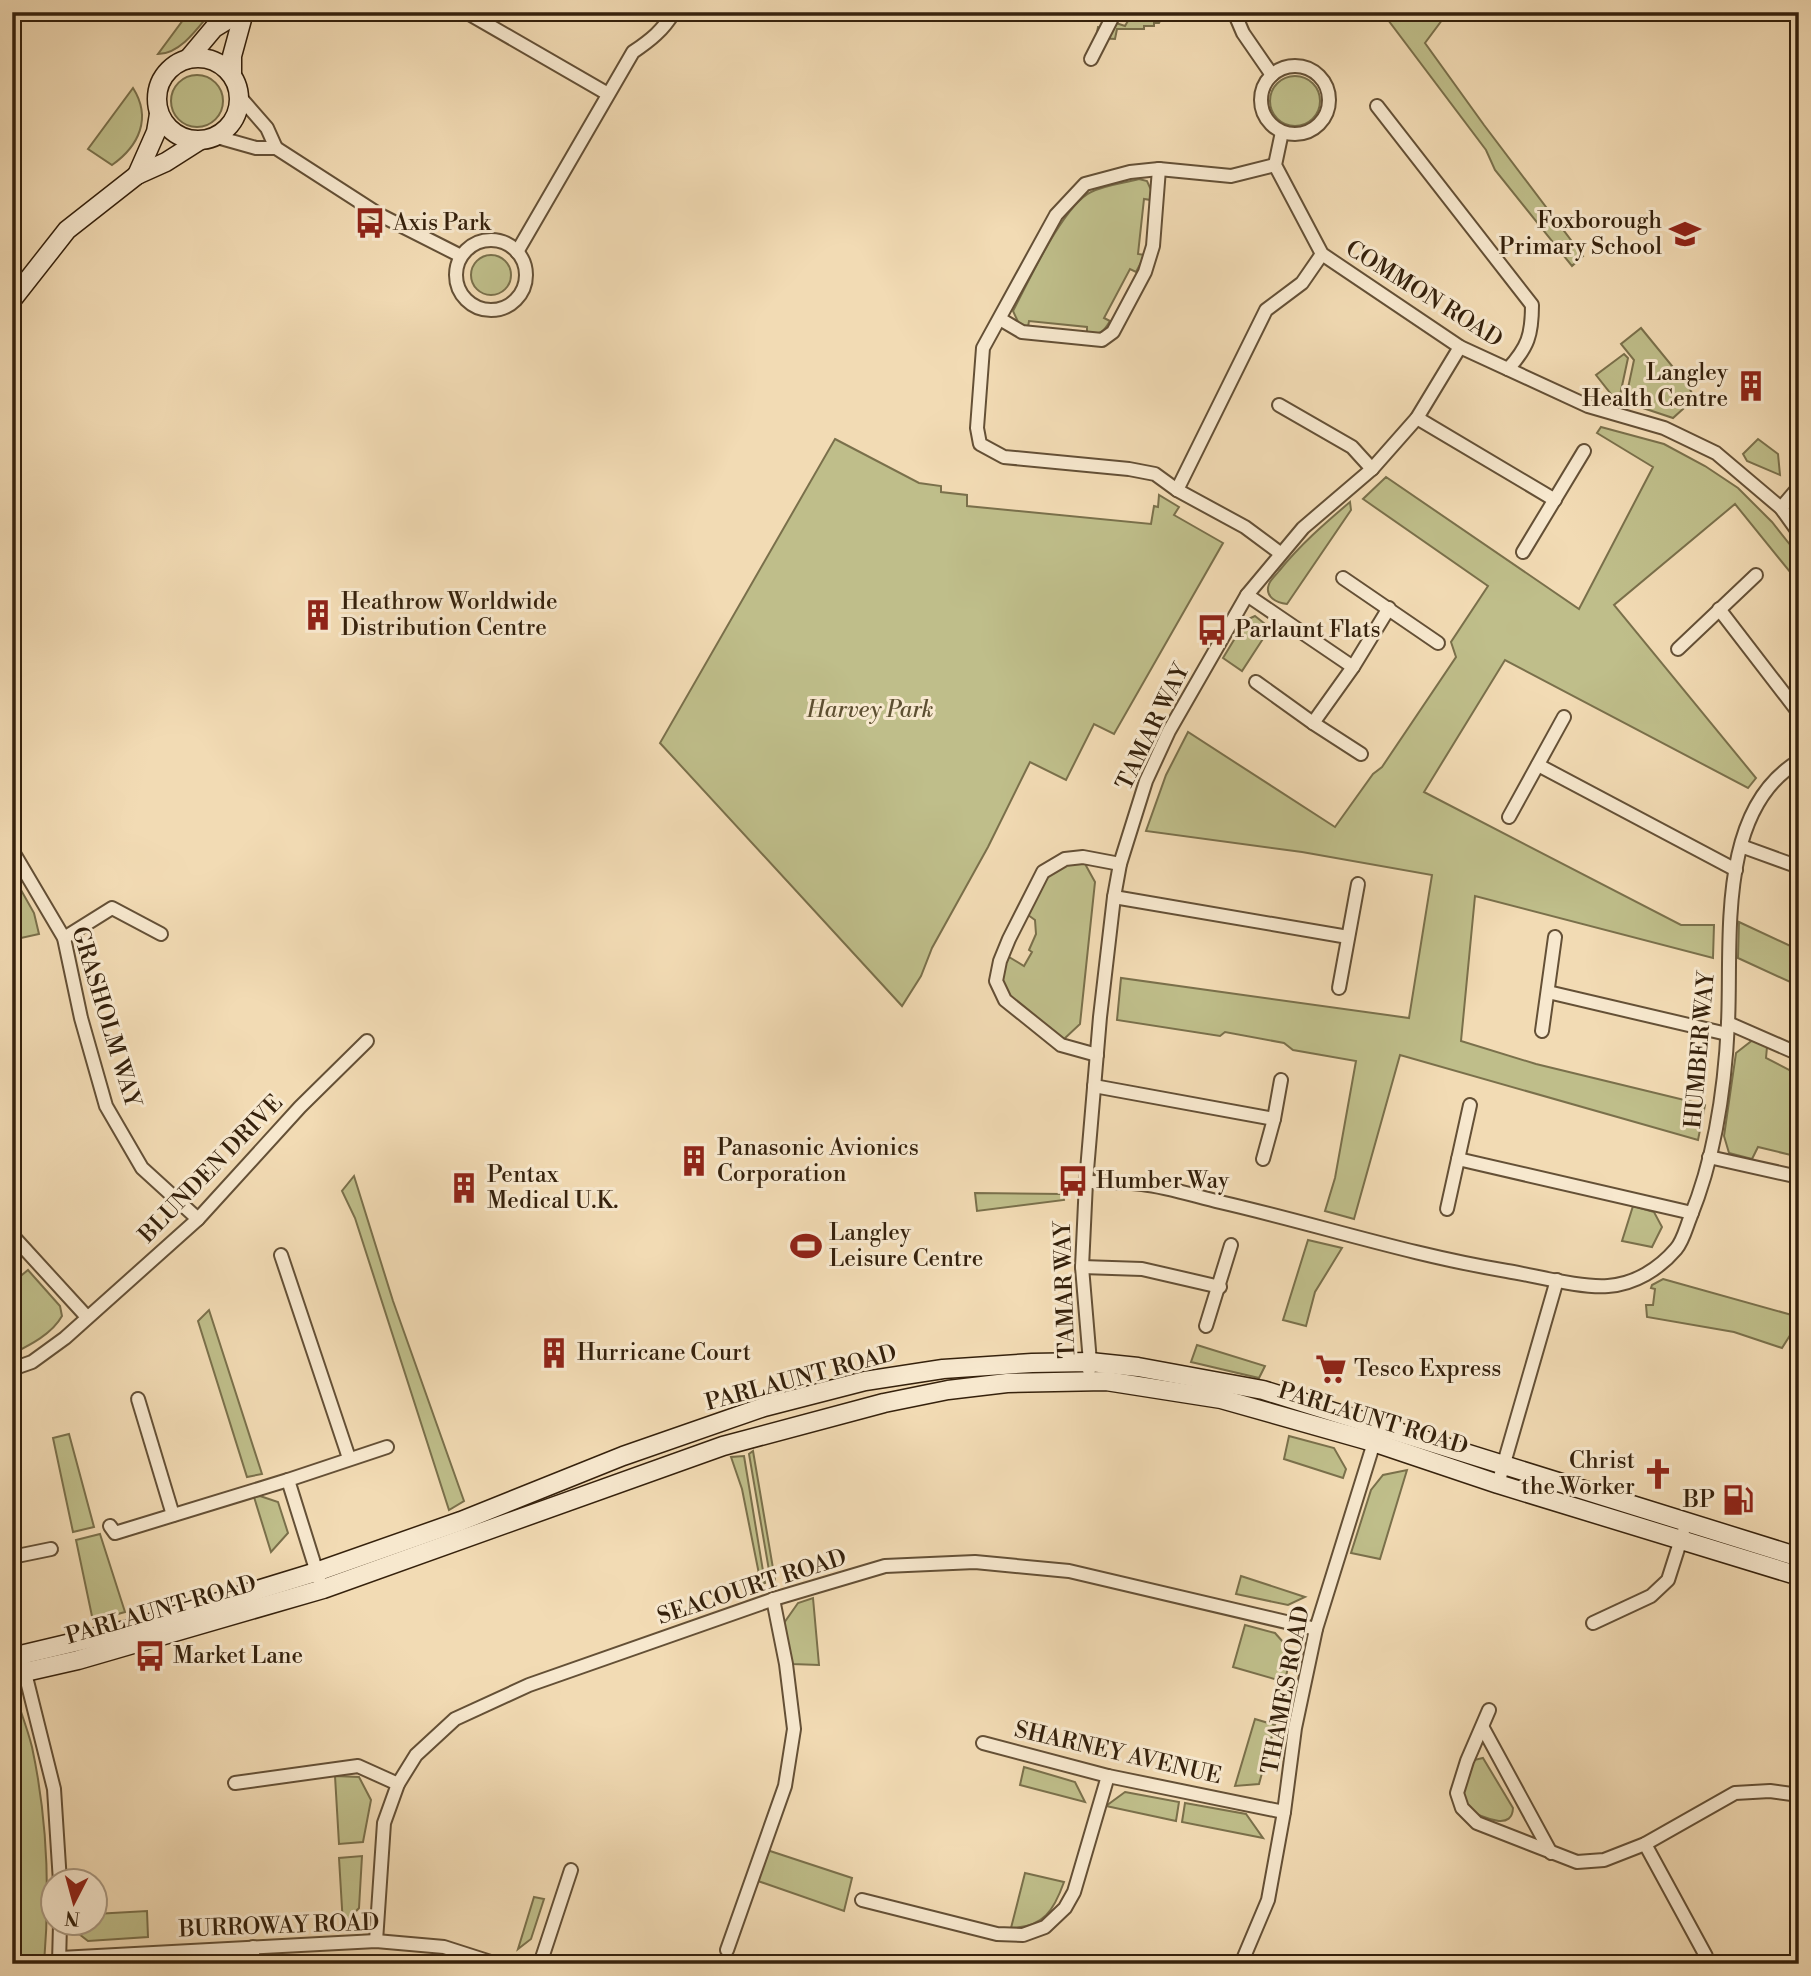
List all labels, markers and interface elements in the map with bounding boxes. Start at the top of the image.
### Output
bus stop icon: Axis Park [353,206,387,240]
place label: Foxborough Primary School [1499,207,1662,261]
place label: Axis Park [392,209,492,237]
school or university icon: Foxborough Primary School [1668,217,1702,251]
street label: COMMON ROAD [1340,234,1508,354]
place label: Langley Health Centre [1582,359,1729,413]
building icon: Langley Health Centre [1734,369,1768,403]
place label: Heathrow Worldwide Distribution Centre [341,588,558,642]
building icon: Heathrow Worldwide Distribution Centre [301,598,335,632]
bus stop icon: Parlaunt Flats [1195,613,1229,647]
place label: Parlaunt Flats [1235,616,1381,644]
street label: TAMAR WAY [1110,657,1196,795]
park label: Harvey Park [805,696,934,724]
street label: GRASHOLM WAY [65,923,147,1112]
street label: HUMBER WAY [1679,968,1721,1130]
street label: BLUNDEN DRIVE [132,1089,289,1250]
place label: Panasonic Avionics Corporation [717,1134,919,1188]
building icon: Panasonic Avionics Corporation [677,1144,711,1178]
place label: Pentax Medical U.K. [487,1161,618,1215]
bus stop icon: Humber Way [1056,1164,1090,1198]
place label: Humber Way [1096,1167,1230,1195]
building icon: Pentax Medical U.K. [447,1171,481,1205]
place label: Langley Leisure Centre [829,1219,983,1273]
street label: TAMAR WAY [1049,1219,1081,1359]
sports icon: Langley Leisure Centre [789,1229,823,1263]
building icon: Hurricane Court [537,1336,571,1370]
place label: Hurricane Court [577,1339,751,1367]
street label: PARLAUNT ROAD [702,1339,900,1417]
supermarket icon: Tesco Express [1314,1352,1348,1386]
place label: Tesco Express [1354,1355,1501,1383]
street label: PARLAUNT ROAD [1275,1377,1471,1461]
place label: Christ the Worker [1521,1447,1635,1501]
church icon: Christ the Worker [1641,1457,1675,1491]
fuel station icon: BP [1721,1483,1755,1517]
place label: BP [1682,1486,1715,1514]
street label: SEACOURT ROAD [654,1543,850,1631]
street label: PARLAUNT ROAD [62,1569,260,1651]
street label: THAMES ROAD [1256,1603,1316,1777]
bus stop icon: Market Lane [133,1639,167,1673]
place label: Market Lane [173,1642,303,1670]
street label: SHARNEY AVENUE [1012,1716,1224,1790]
north arrow [38,1868,108,1938]
text: N [64,1905,81,1931]
street label: BURROWAY ROAD [177,1909,380,1944]

